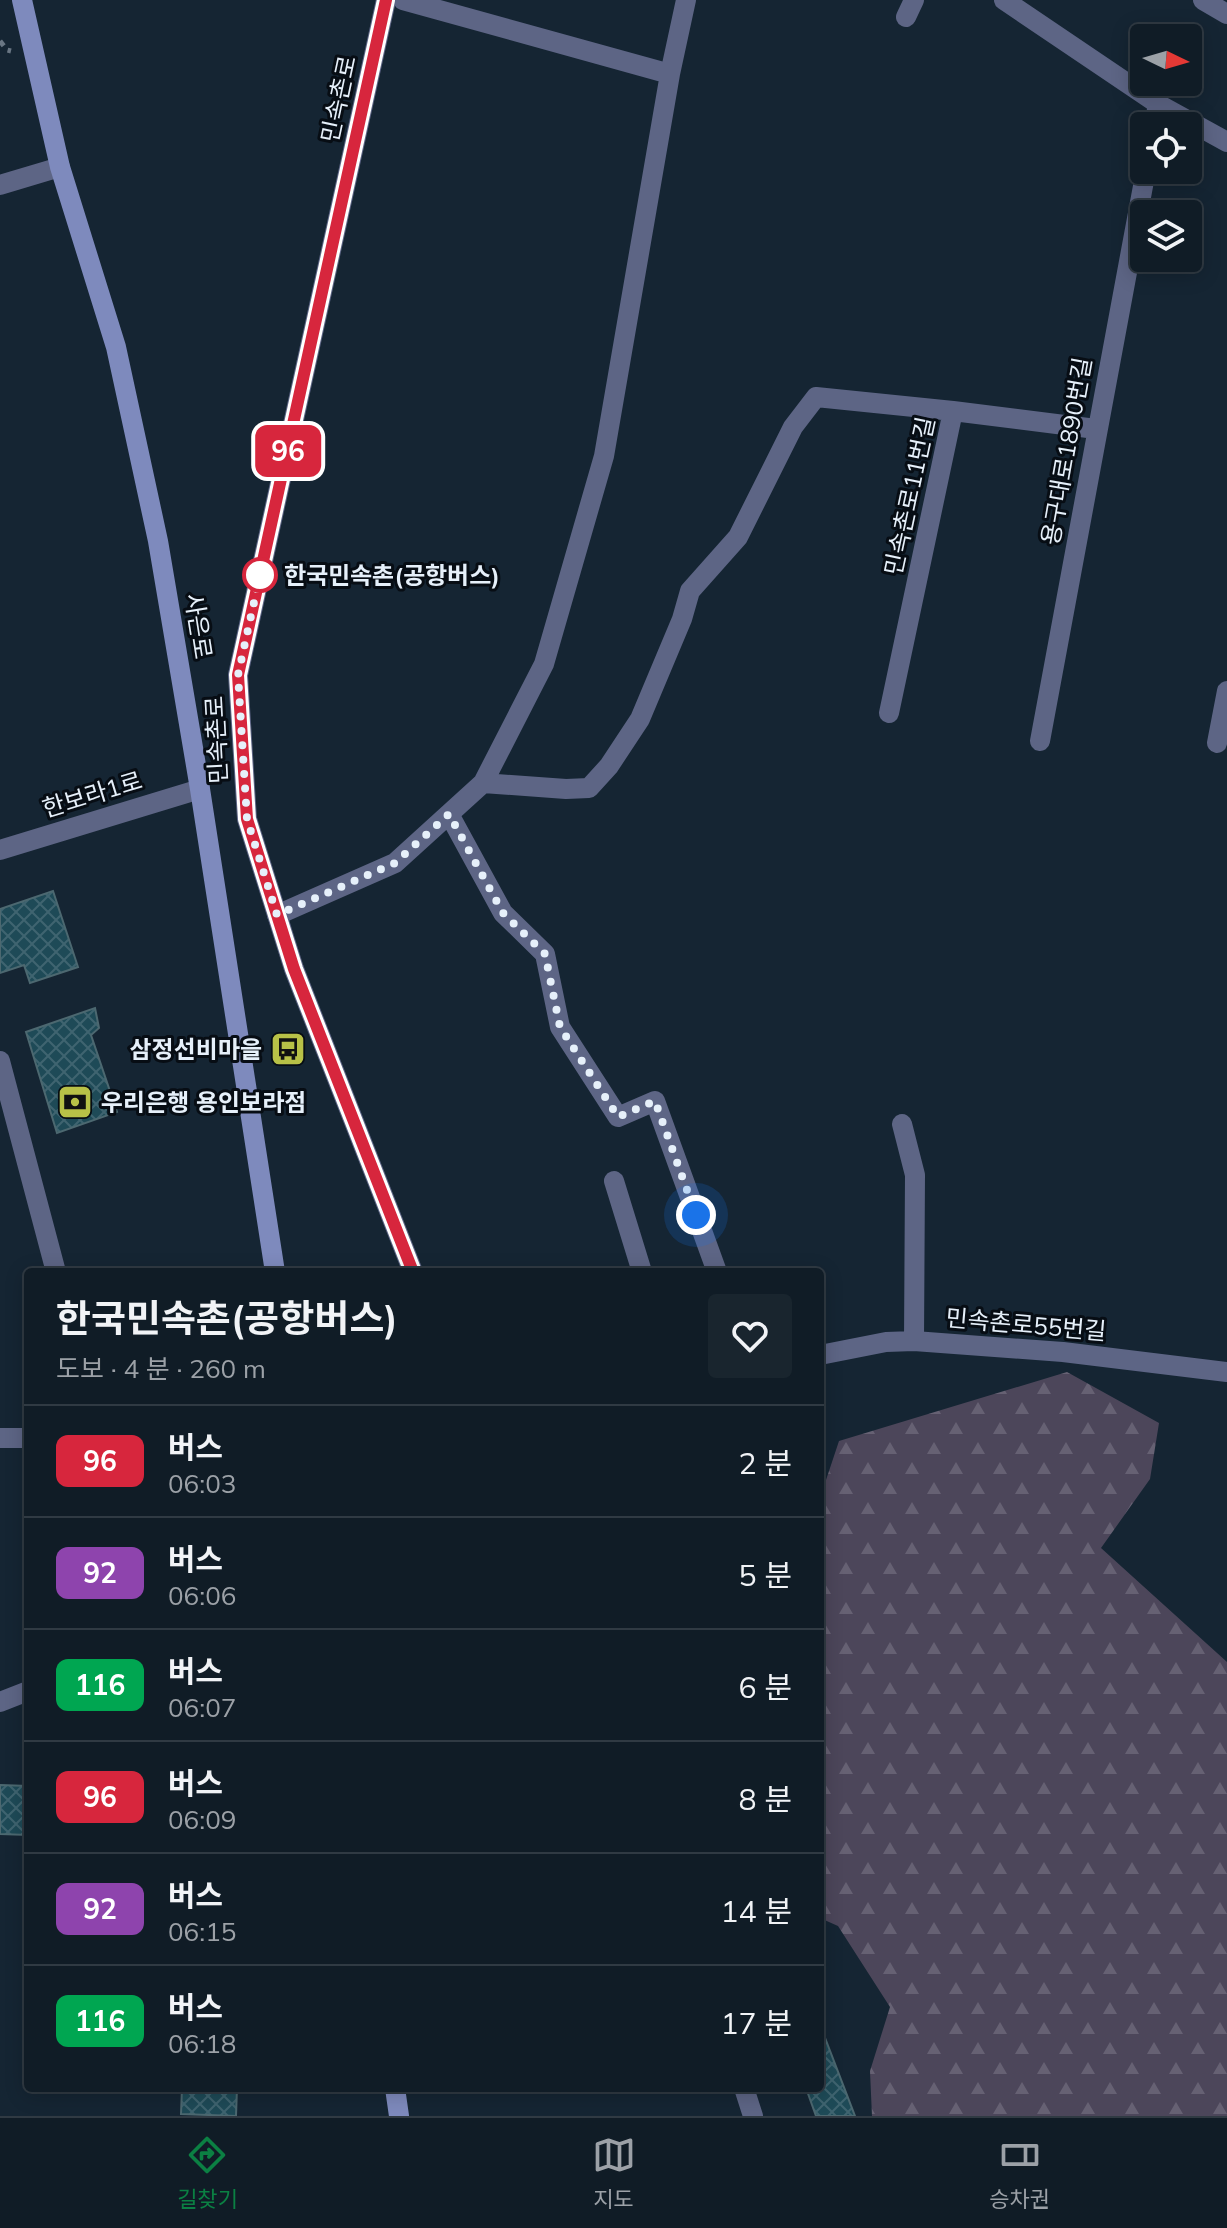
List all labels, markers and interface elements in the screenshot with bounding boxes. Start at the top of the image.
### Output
north arrow [1130,24,1202,96]
map controls [1130,24,1202,272]
street label: 민속촌로 [314,53,362,145]
button: locate [1130,112,1202,184]
button: layers [1130,200,1202,272]
street label: 용구대로1890번길 [1035,355,1097,547]
street label: 민속촌로11번길 [878,414,940,578]
line badge: 96 [252,425,324,477]
text: 96 [271,433,305,468]
marker: 한국민속촌(공항버스) [243,558,277,592]
place label: 한국민속촌(공항버스) [284,560,500,590]
street label: 사은로 [179,591,219,661]
street label: 민속촌로 [199,695,233,785]
street label: 한보라1로 [38,765,146,823]
bus stop icon: 삼정선비마을 [269,1030,307,1068]
place label: 삼정선비마을 [130,1034,262,1064]
bank icon: 우리은행 용인보라점 [56,1083,94,1121]
place label: 우리은행 용인보라점 [101,1087,306,1117]
your location [676,1195,716,1235]
text: 한국민속촌(공항버스) [56,1294,398,1342]
button: heart [708,1294,792,1378]
street label: 민속촌로55번길 [944,1302,1108,1346]
text: 도보 · 4 분 · 260 m [56,1352,266,1385]
text: 버스 [168,1428,223,1466]
text: 96 [83,1443,117,1478]
text: 2 분 [739,1444,792,1482]
text: 06:03 [168,1467,236,1500]
text: 버스 [168,1540,223,1578]
text: 92 [83,1555,117,1590]
text: 5 분 [739,1556,792,1594]
text: 06:06 [168,1579,236,1612]
text: 버스 [168,1652,223,1690]
text: 116 [75,1667,125,1702]
text: 6 분 [739,1668,792,1706]
text: 06:07 [168,1691,236,1724]
text: 버스 [168,1764,223,1802]
text: 96 [83,1779,117,1814]
text: 8 분 [739,1780,792,1818]
text: 06:09 [168,1803,236,1836]
text: 버스 [168,1876,223,1914]
text: 92 [83,1891,117,1926]
text: 14 분 [721,1892,792,1930]
text: 06:15 [168,1915,236,1948]
text: 버스 [168,1988,223,2026]
text: 116 [75,2003,125,2038]
text: 17 분 [721,2004,792,2042]
text: 06:18 [168,2027,236,2060]
tab: 길찾기 [177,2133,238,2213]
tab: 지도 [592,2133,636,2213]
tab: 승차권 [989,2133,1050,2213]

